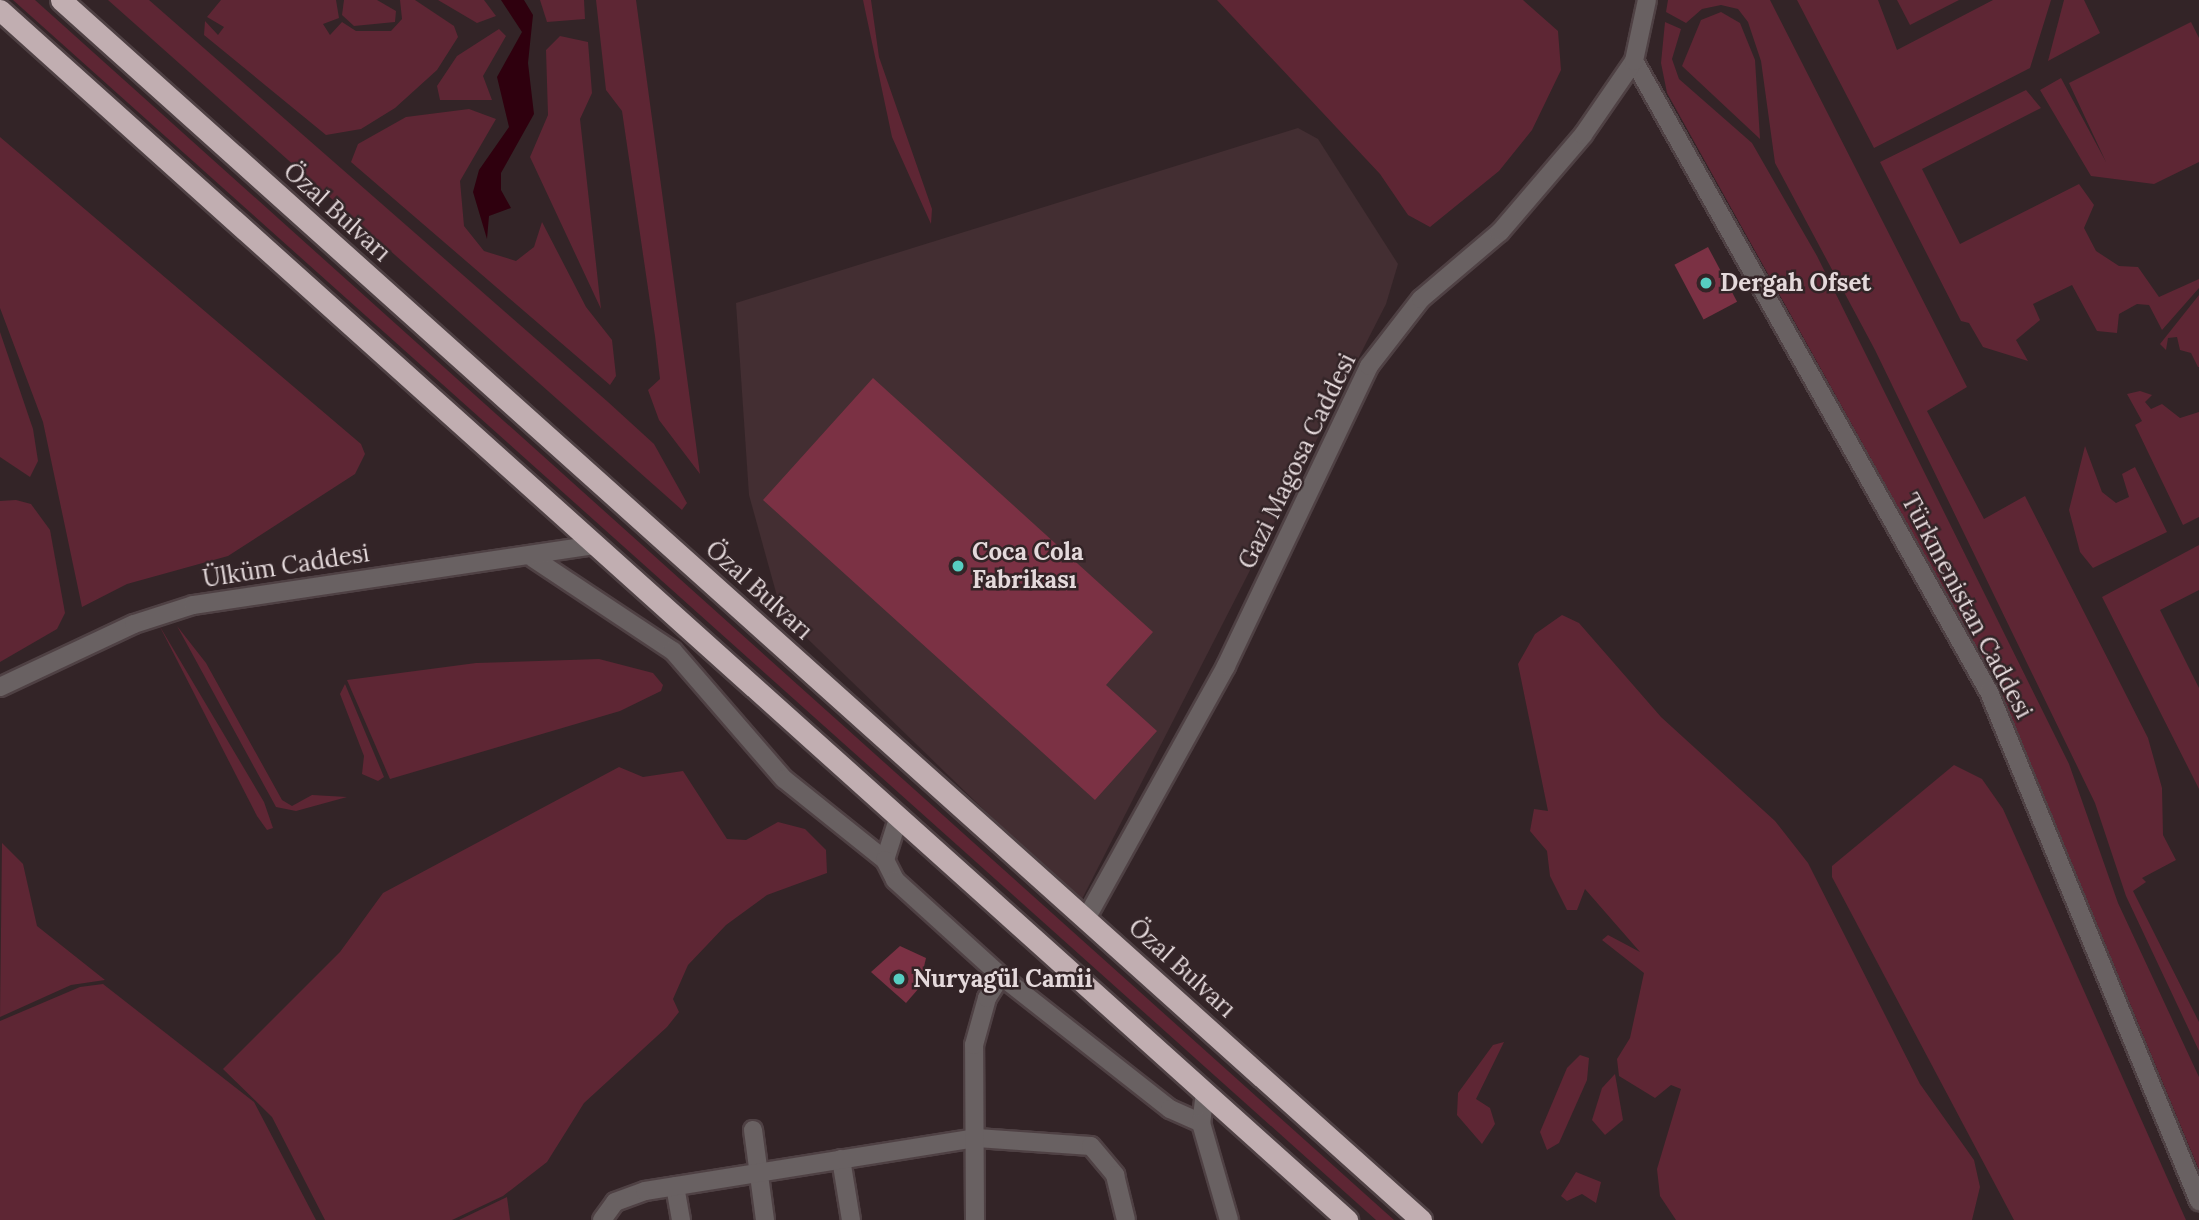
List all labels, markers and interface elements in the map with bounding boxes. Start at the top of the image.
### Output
street label: Özal Bulvarı [278,157,396,267]
place label: Dergah Ofset [1720,269,1871,297]
marker: Dergah Ofset [1698,275,1714,291]
street label: Gazi Magosa Caddesi [1232,349,1362,573]
street label: Türkmenistan Caddesi [1895,489,2039,723]
street label: Özal Bulvarı [700,535,818,645]
place label: Coca Cola Fabrikası [972,538,1083,594]
street label: Ülküm Caddesi [201,539,371,593]
marker: Coca Cola Fabrikası [950,558,966,574]
street label: Özal Bulvarı [1123,913,1241,1023]
place label: Nuryagül Camii [913,965,1092,993]
marker: Nuryagül Camii [891,971,907,987]

